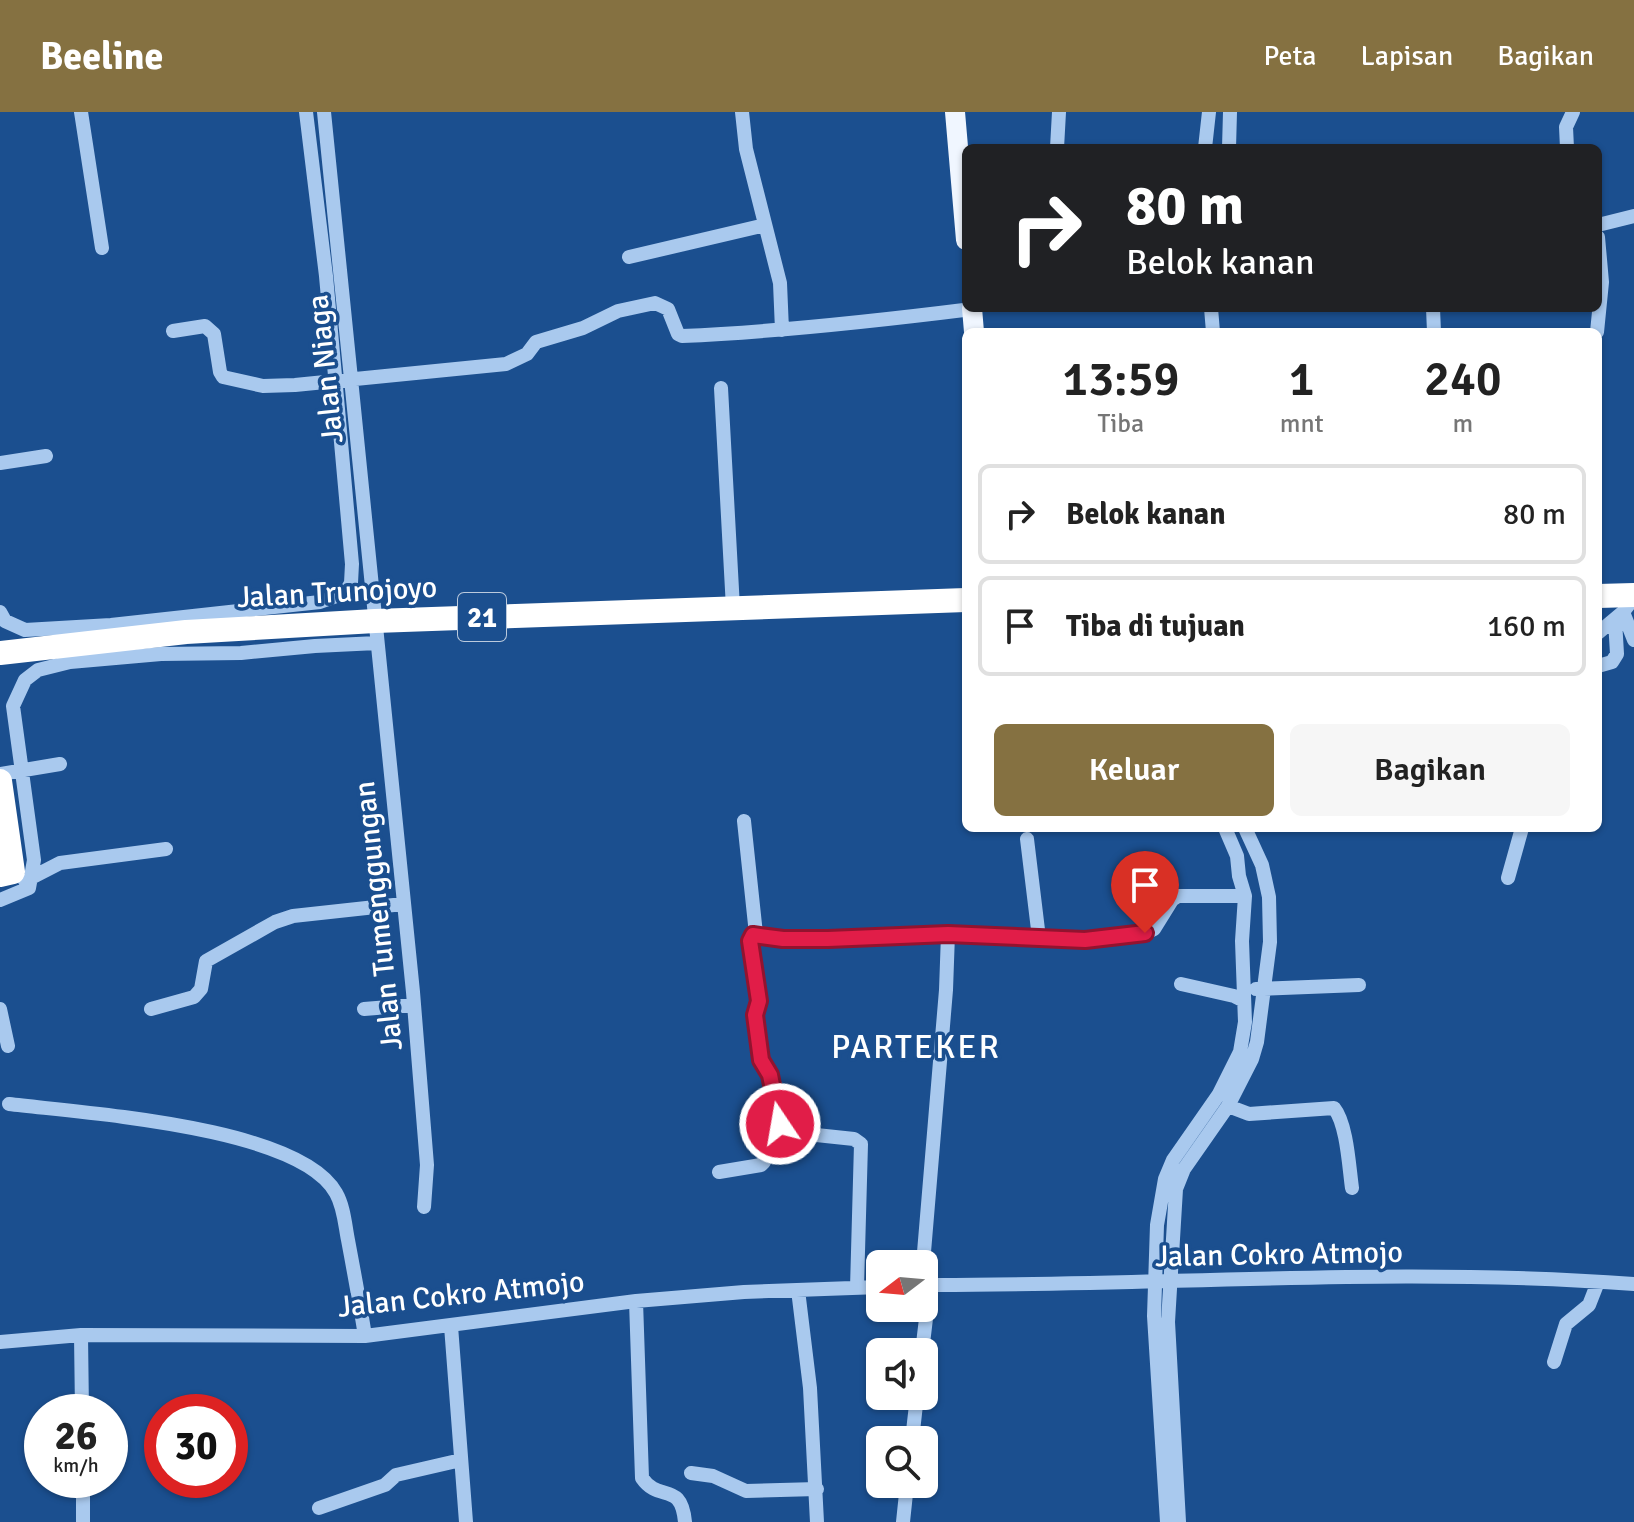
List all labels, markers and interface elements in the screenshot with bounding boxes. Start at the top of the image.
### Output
text: Beeline [40,33,163,80]
text: Peta [1263,39,1317,73]
text: Lapisan [1361,39,1453,73]
text: Bagikan [1497,39,1594,73]
text: 80 m [1126,171,1244,240]
icon: right [994,176,1098,280]
text: Belok kanan [1126,240,1315,285]
street label: Jalan Niaga [299,293,352,445]
text: 13:59 [1062,350,1179,409]
text: 1 [1289,350,1315,409]
text: 240 [1424,350,1502,409]
text: Tiba [1097,408,1144,440]
text: mnt [1280,408,1324,440]
text: m [1453,408,1473,440]
icon: right [998,492,1042,536]
text: Belok kanan [1066,496,1226,533]
text: 80 m [1503,496,1566,533]
street label: Jalan Trunojoyo [236,569,438,616]
road number: 21 [458,593,506,641]
icon: arrive [998,604,1042,648]
text: Tiba di tujuan [1066,608,1245,645]
text: 160 m [1487,608,1566,645]
button: Keluar [994,724,1274,816]
button: Bagikan [1290,724,1570,816]
street label: Jalan Tumenggungan [346,779,411,1053]
pin [1111,851,1179,933]
icon: arrive [1123,863,1167,907]
district label: PARTEKER [831,1026,1001,1068]
position arrow [738,1082,822,1166]
street label: Jalan Cokro Atmojo [1155,1234,1403,1275]
north arrow [866,1250,938,1322]
map controls [866,1250,938,1498]
street label: Jalan Cokro Atmojo [336,1263,586,1326]
button: sound [866,1338,938,1410]
speed limit sign: 30 [144,1394,248,1498]
text: 26 [54,1411,98,1461]
button: search [866,1426,938,1498]
text: km/h [53,1453,99,1478]

